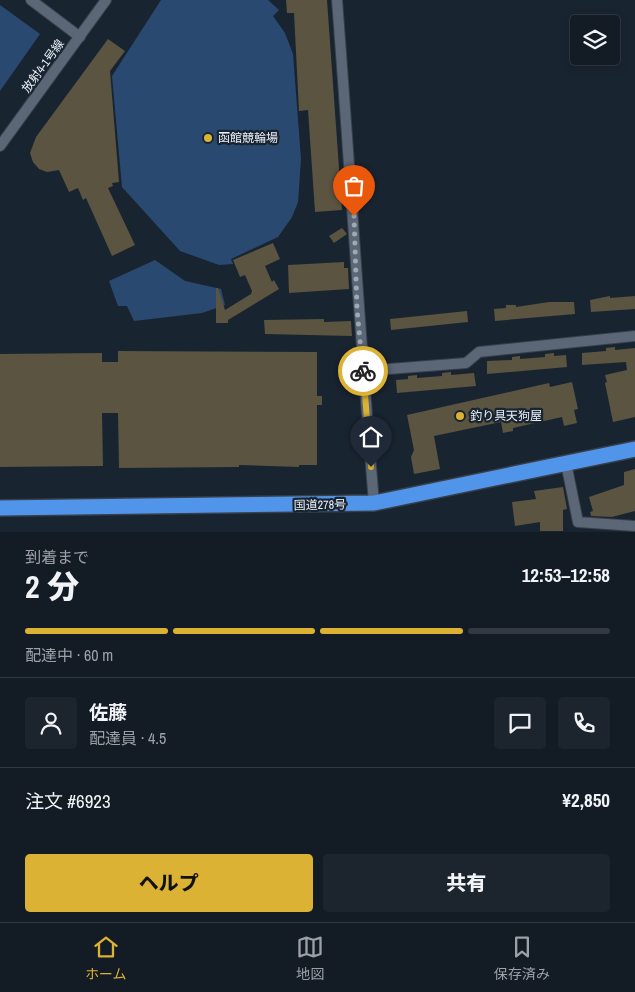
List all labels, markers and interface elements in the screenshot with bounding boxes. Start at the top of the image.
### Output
map controls [570,15,620,65]
button: layers [570,15,620,65]
street label: 放射4-1号線 [18,36,68,96]
place label: 函館競輪場 [218,130,278,146]
marker: 函館競輪場 [202,132,214,144]
pin [333,165,375,216]
icon: bag [340,172,368,200]
courier [338,346,388,396]
icon: bike [349,357,377,385]
place label: 釣り具天狗屋 [470,408,542,424]
marker: 釣り具天狗屋 [454,410,466,422]
pin [350,416,392,467]
icon: home [357,423,385,451]
street label: 国道278号 [294,497,346,513]
text: 到着まで [25,546,89,568]
text: 12:53–12:58 [522,562,610,588]
text: 2 分 [25,565,79,608]
text: 配達中 · 60 m [25,644,113,666]
button: person [25,697,77,749]
button: chat [494,697,546,749]
button: phone [558,697,610,749]
text: 佐藤 [89,699,127,725]
text: 配達員 · 4.5 [89,727,166,749]
text: ¥2,850 [562,787,610,813]
text: 注文 #6923 [25,788,111,814]
button: ヘルプ [25,854,313,912]
button: 共有 [323,854,610,912]
tab: ホーム [85,933,126,983]
tab: 地図 [296,933,324,983]
tab: 保存済み [494,933,550,983]

